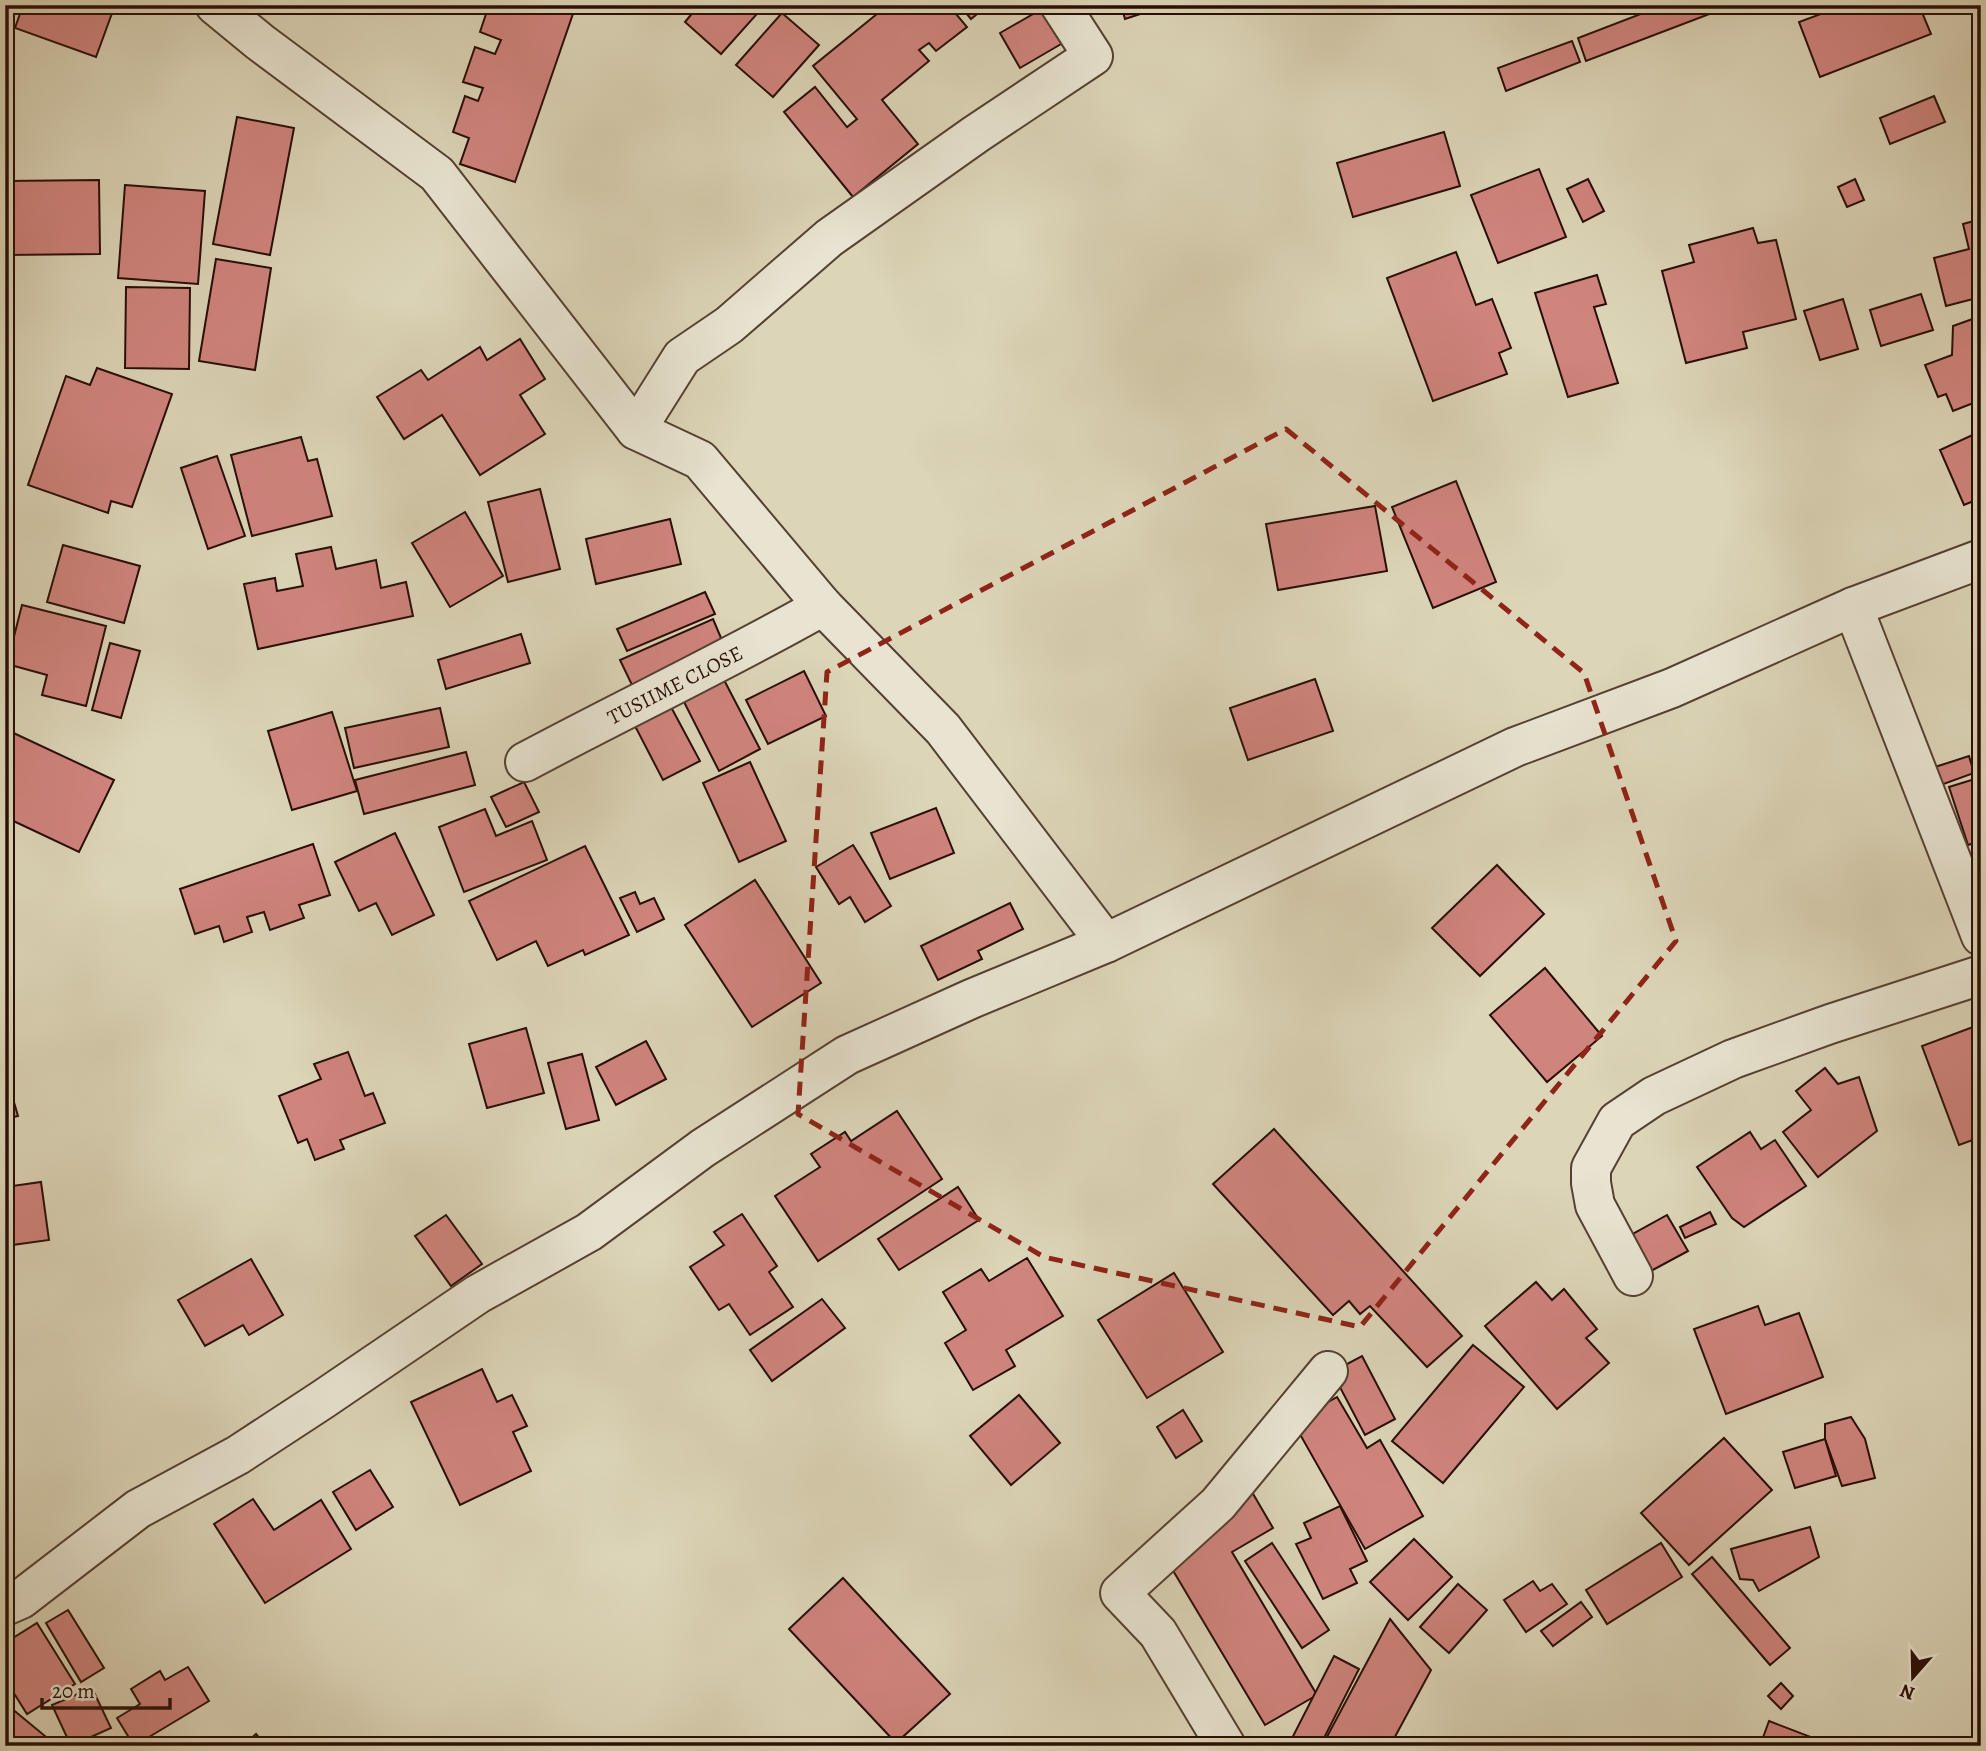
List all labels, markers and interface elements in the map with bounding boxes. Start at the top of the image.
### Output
street label: TUSIIME CLOSE [603,639,747,731]
north arrow [1878,1642,1948,1712]
scale bar [42,1667,170,1711]
text: 20 m [52,1677,95,1705]
text: N [1896,1677,1918,1707]

